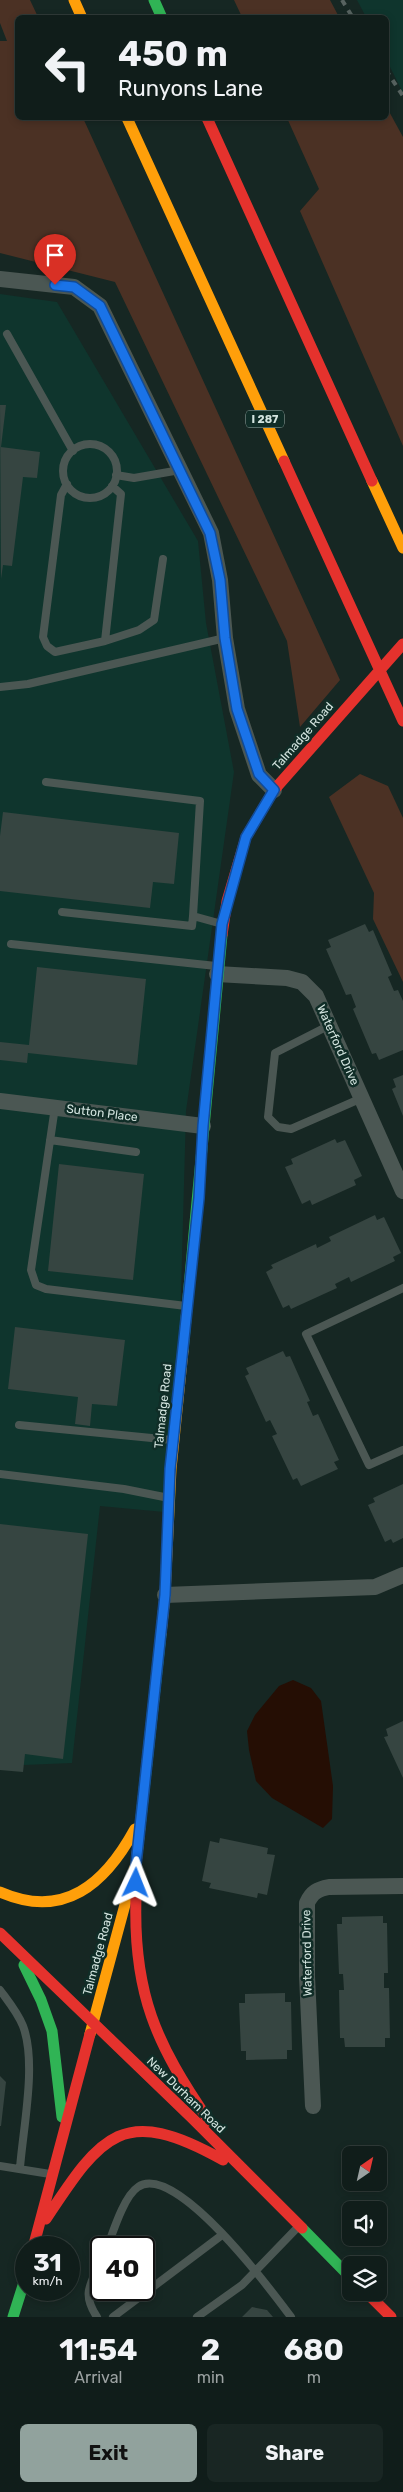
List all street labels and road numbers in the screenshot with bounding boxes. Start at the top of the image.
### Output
road number: I 287 [246,410,284,428]
street label: Talmadge Road [270,699,336,773]
street label: Waterford Drive [314,1003,362,1088]
street label: Sutton Place [66,1102,139,1124]
street label: Talmadge Road [152,1363,174,1449]
street label: Waterford Drive [299,1909,315,1996]
street label: Talmadge Road [80,1911,116,1997]
street label: New Durham Road [144,2054,228,2136]

